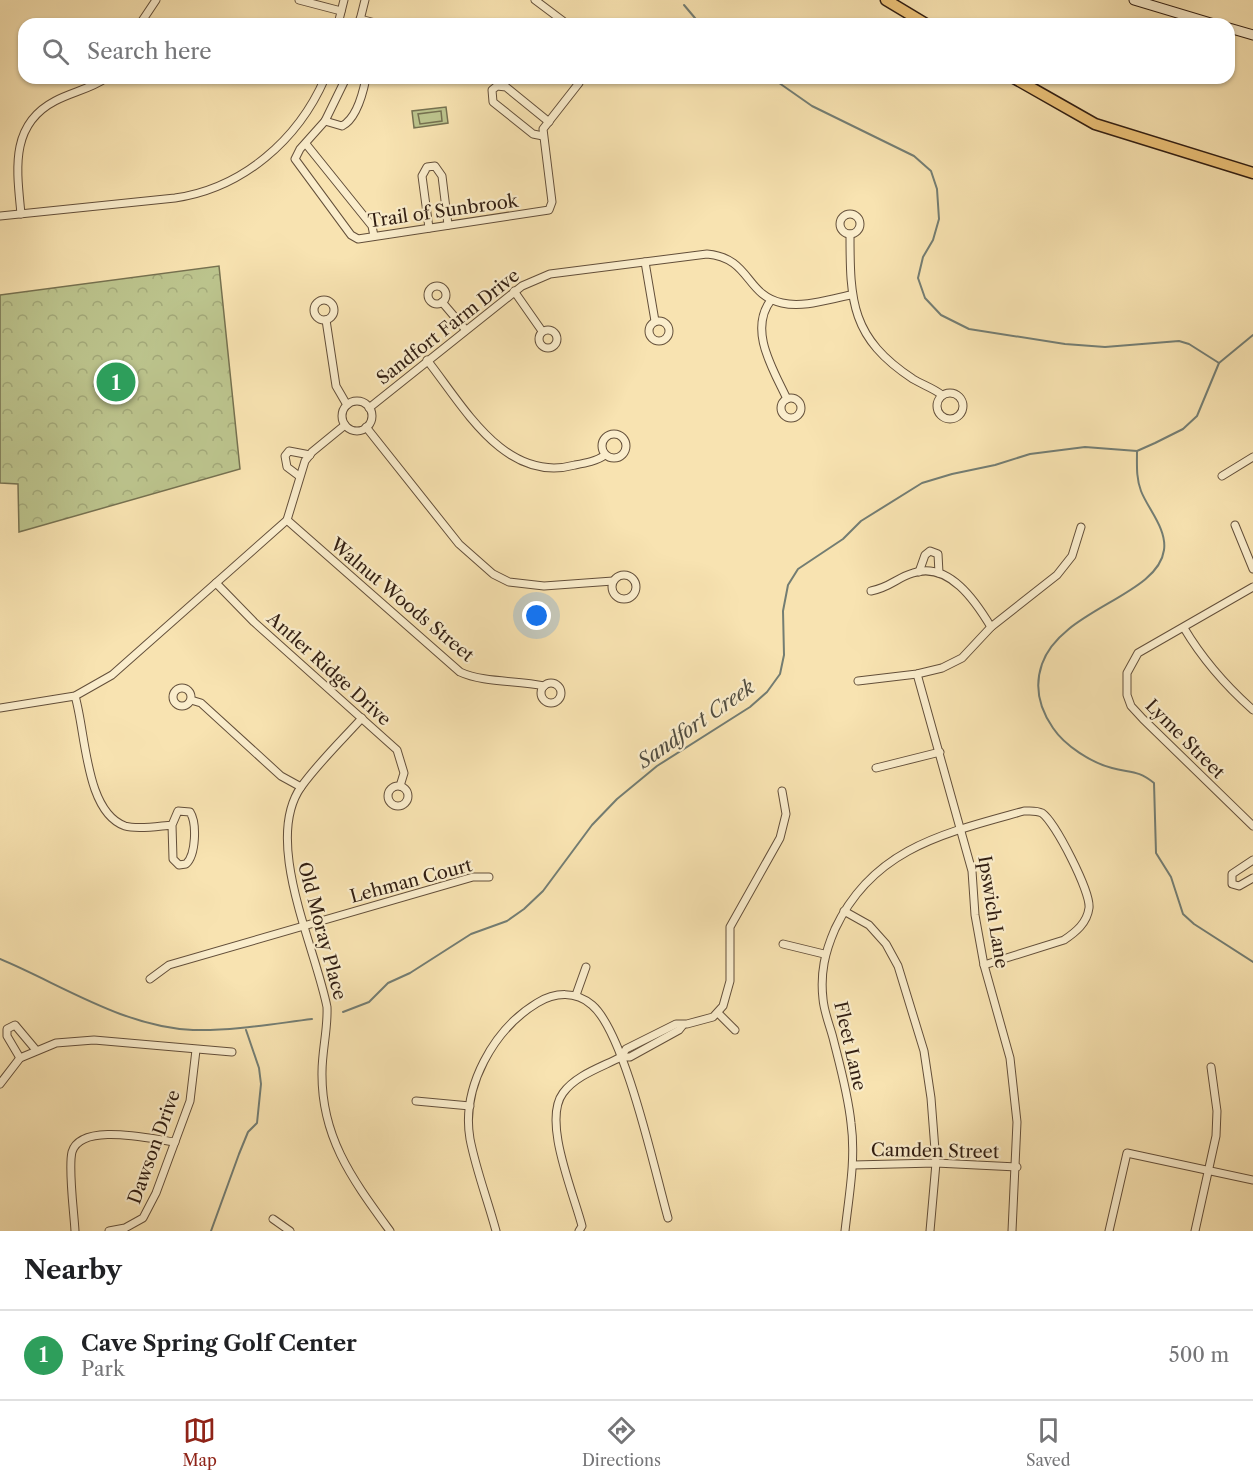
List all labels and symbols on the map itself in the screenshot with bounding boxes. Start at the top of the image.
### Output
street label: Trail of Sunbrook [367,189,521,232]
street label: Sandfort Farm Drive [372,265,524,389]
pin: 1 [96,360,136,404]
street label: Walnut Woods Street [325,533,479,667]
your location [522,601,551,630]
street label: Antler Ridge Drive [262,607,395,730]
water label: Sandfort Creek [632,674,760,774]
street label: Lyme Street [1141,695,1230,784]
street label: Lehman Court [348,854,475,908]
street label: Ipswich Lane [973,854,1013,970]
street label: Old Moray Place [293,860,351,1002]
street label: Fleet Lane [829,999,871,1093]
street label: Dawson Drive [123,1087,185,1207]
street label: Camden Street [871,1139,1000,1163]

